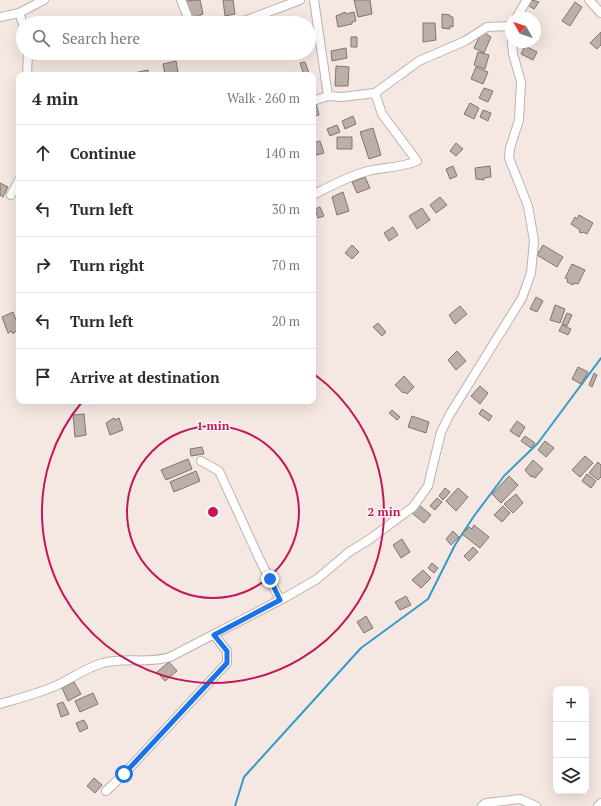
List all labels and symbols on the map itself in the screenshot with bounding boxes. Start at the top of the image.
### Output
north arrow [505,12,541,48]
text: 1 min [197,418,230,433]
text: 2 min [368,504,401,519]
centre of rings [206,505,220,519]
route end [261,570,279,588]
route start [115,765,133,783]

